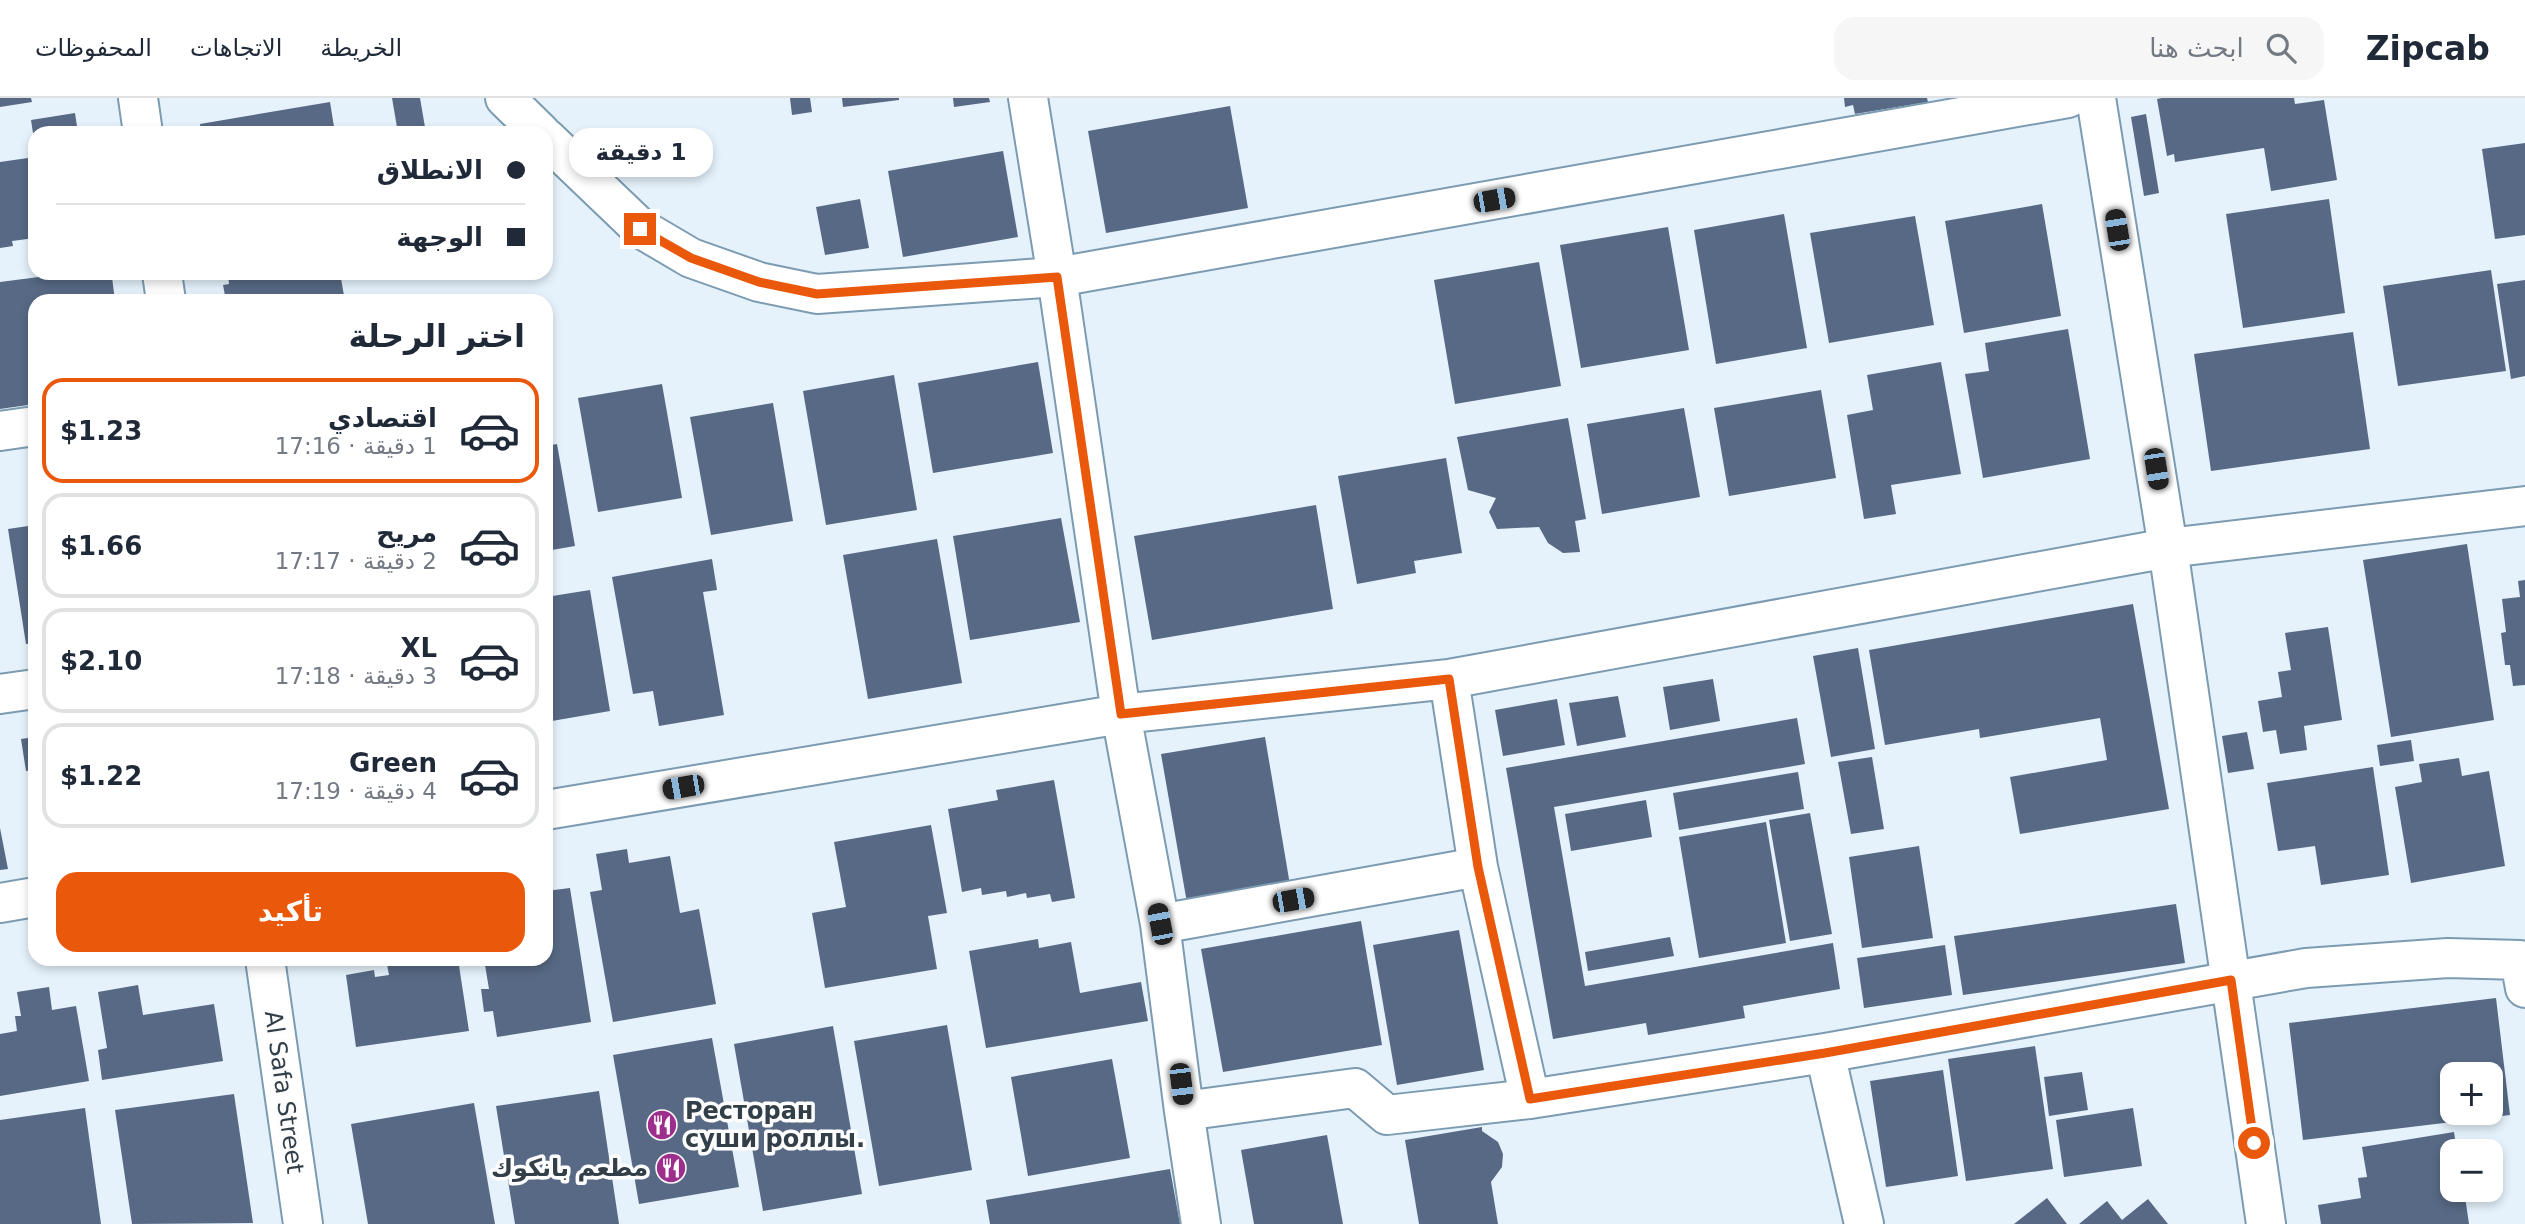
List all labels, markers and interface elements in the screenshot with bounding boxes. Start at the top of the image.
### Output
search box [1834,17,2324,80]
icon: search [2262,29,2300,67]
text: Zipcab [2366,29,2490,68]
text: ابحث هنا [2149,33,2244,63]
text: المحفوظات [35,34,152,62]
text: الاتجاهات [190,34,282,62]
text: الخريطة [320,34,402,62]
callout: 1 دقيقة [568,128,712,176]
text: 1 دقيقة [596,139,686,165]
text: الانطلاق [377,155,483,185]
car [1472,186,1517,214]
car [2104,208,2131,252]
route end [624,213,656,245]
text: الوجهة [396,222,483,252]
text: اختر الرحلة [348,317,525,355]
icon: car [458,399,521,462]
text: اقتصادي [328,403,437,433]
text: $1.23 [60,416,142,446]
text: 1 دقيقة · 17:16 [275,433,437,459]
car [2143,447,2170,491]
icon: car [458,514,521,577]
text: مريح [376,518,437,548]
text: $1.66 [60,531,142,561]
text: 2 دقيقة · 17:17 [275,548,437,574]
icon: car [458,629,521,692]
text: XL [400,633,437,663]
text: $2.10 [60,646,142,676]
text: 3 دقيقة · 17:18 [275,663,437,689]
icon: car [458,744,521,807]
text: Green [349,748,437,778]
text: $1.22 [60,761,142,791]
car [661,773,706,801]
text: 4 دقيقة · 17:19 [275,778,437,804]
button: تأكيد [56,872,525,952]
car [1271,886,1316,914]
car [1146,901,1175,947]
street label: Al Safa Street [259,1009,309,1175]
car [1169,1062,1194,1106]
map controls [2440,1062,2503,1202]
button: + [2440,1062,2503,1125]
place label: Ресторан суши роллы. [685,1097,865,1153]
restaurant icon: Ресторан суши роллы. [645,1108,679,1142]
route start [2238,1127,2270,1159]
button: − [2440,1139,2503,1202]
restaurant icon: مطعم بانكوك [654,1151,688,1185]
place label: مطعم بانكوك [491,1154,648,1182]

